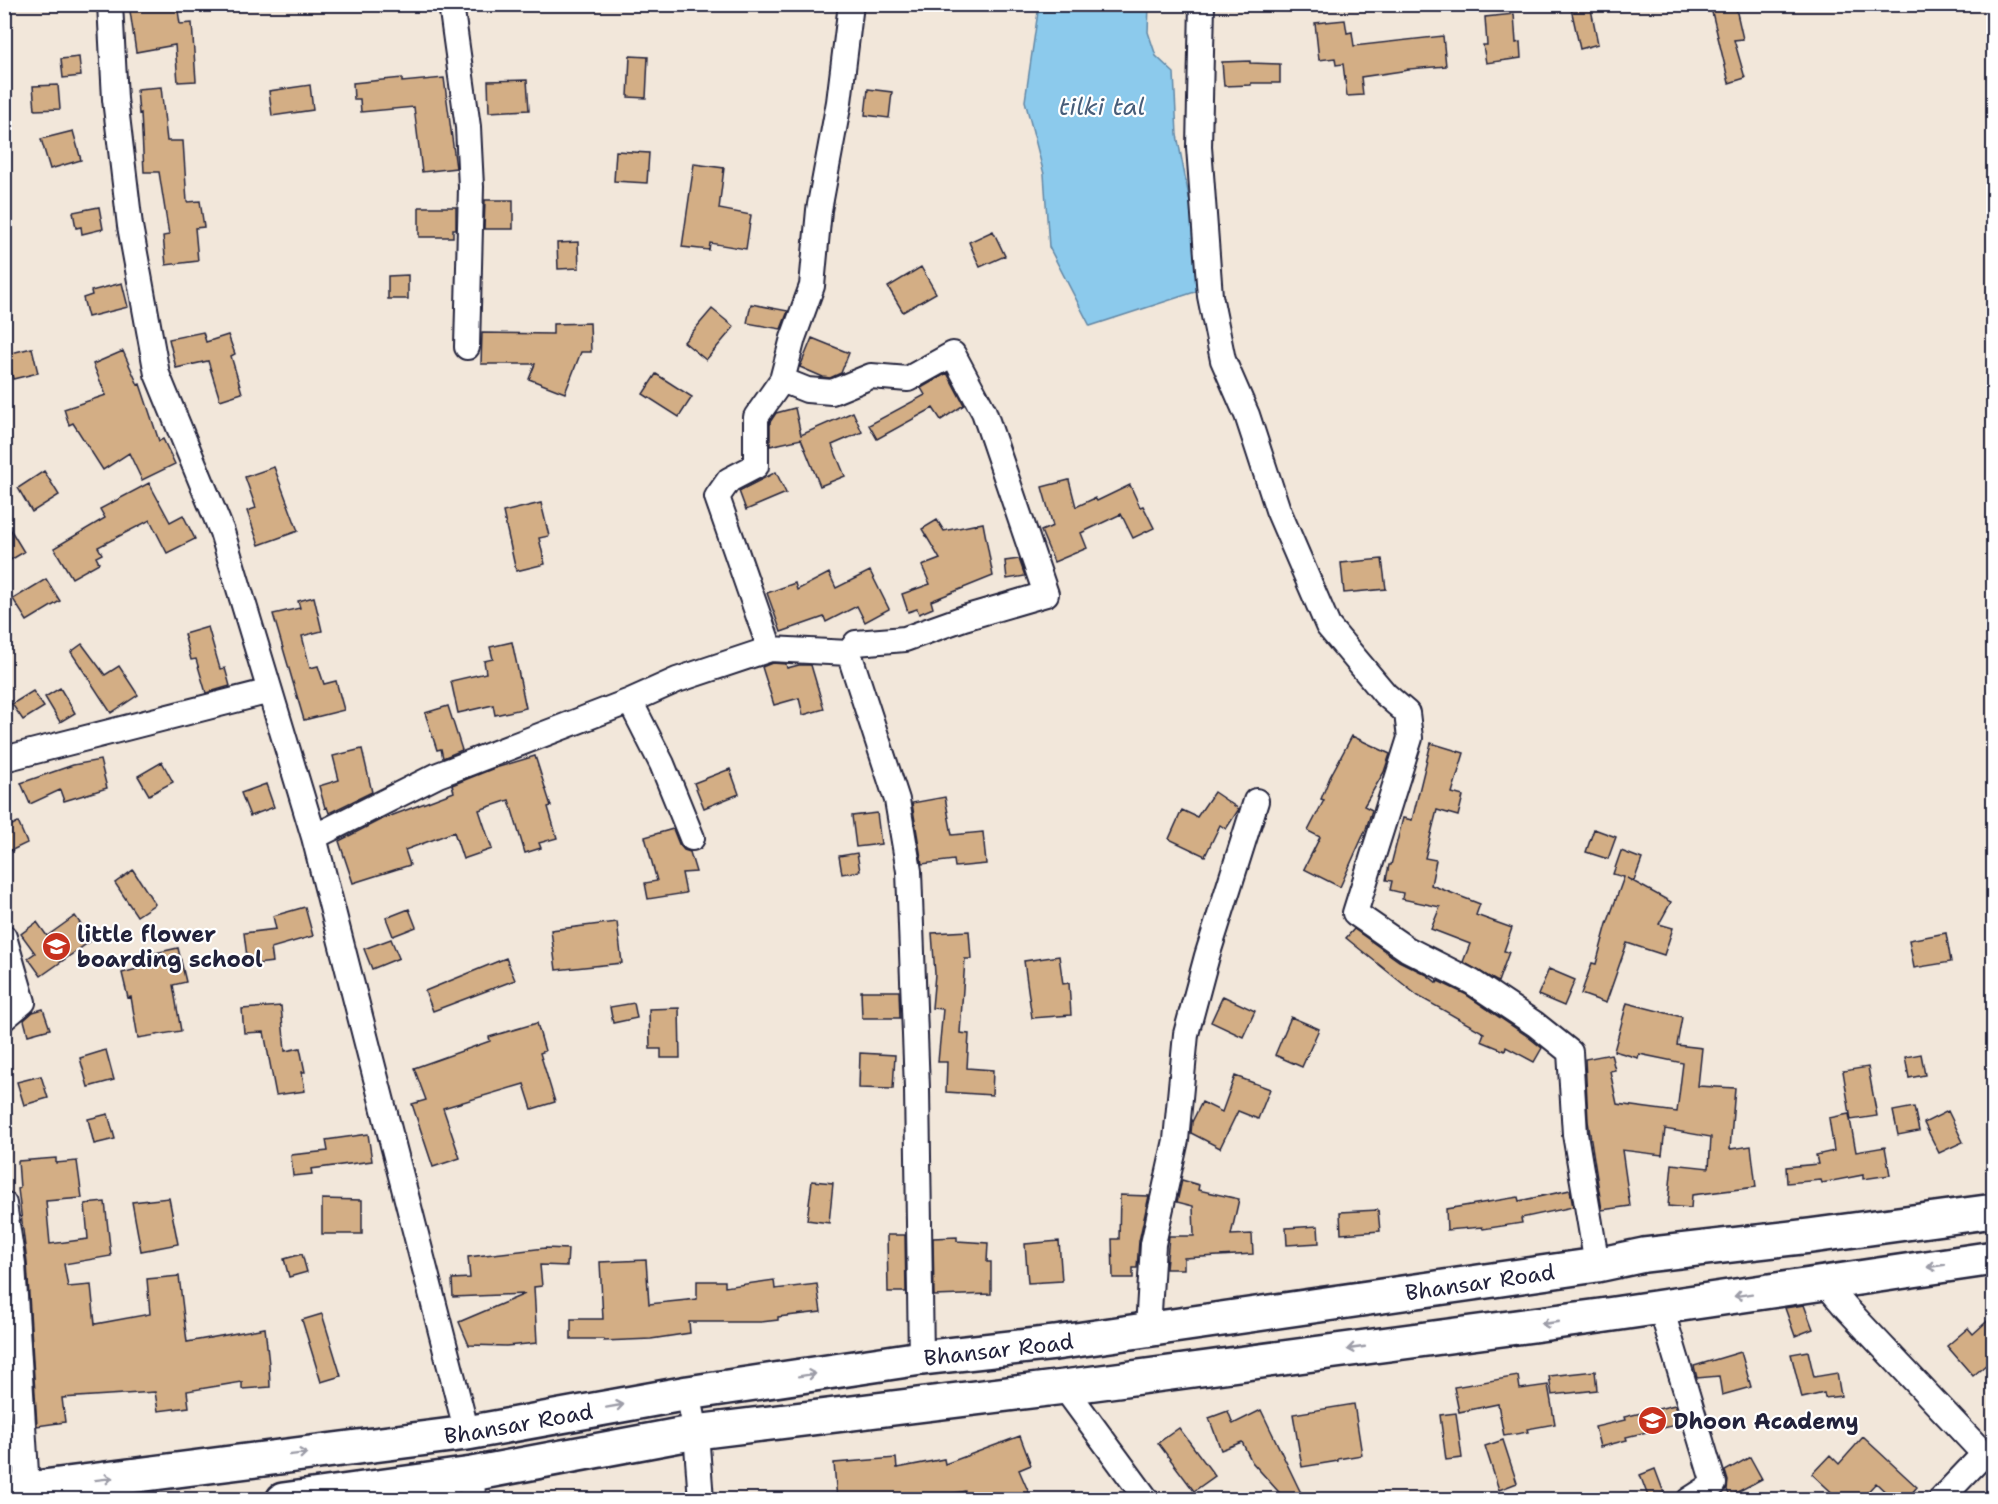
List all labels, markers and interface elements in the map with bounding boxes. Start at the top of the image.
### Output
water label: tilki tal [1059,91,1145,123]
place label: little flower boarding school [77,920,263,974]
school or university icon: little flower boarding school [40,931,72,963]
street label: Bhansar Road [1403,1257,1556,1307]
one-way arrow [1926,1260,1946,1271]
one-way arrow [1733,1289,1753,1300]
one-way arrow [1540,1317,1560,1328]
street label: Bhansar Road [922,1326,1075,1372]
one-way arrow [1347,1343,1367,1354]
one-way arrow [797,1370,817,1381]
street label: Bhansar Road [442,1396,595,1450]
one-way arrow [605,1400,624,1411]
school or university icon: Dhoon Academy [1636,1405,1668,1437]
place label: Dhoon Academy [1673,1407,1859,1436]
one-way arrow [287,1448,307,1459]
one-way arrow [94,1473,114,1484]

